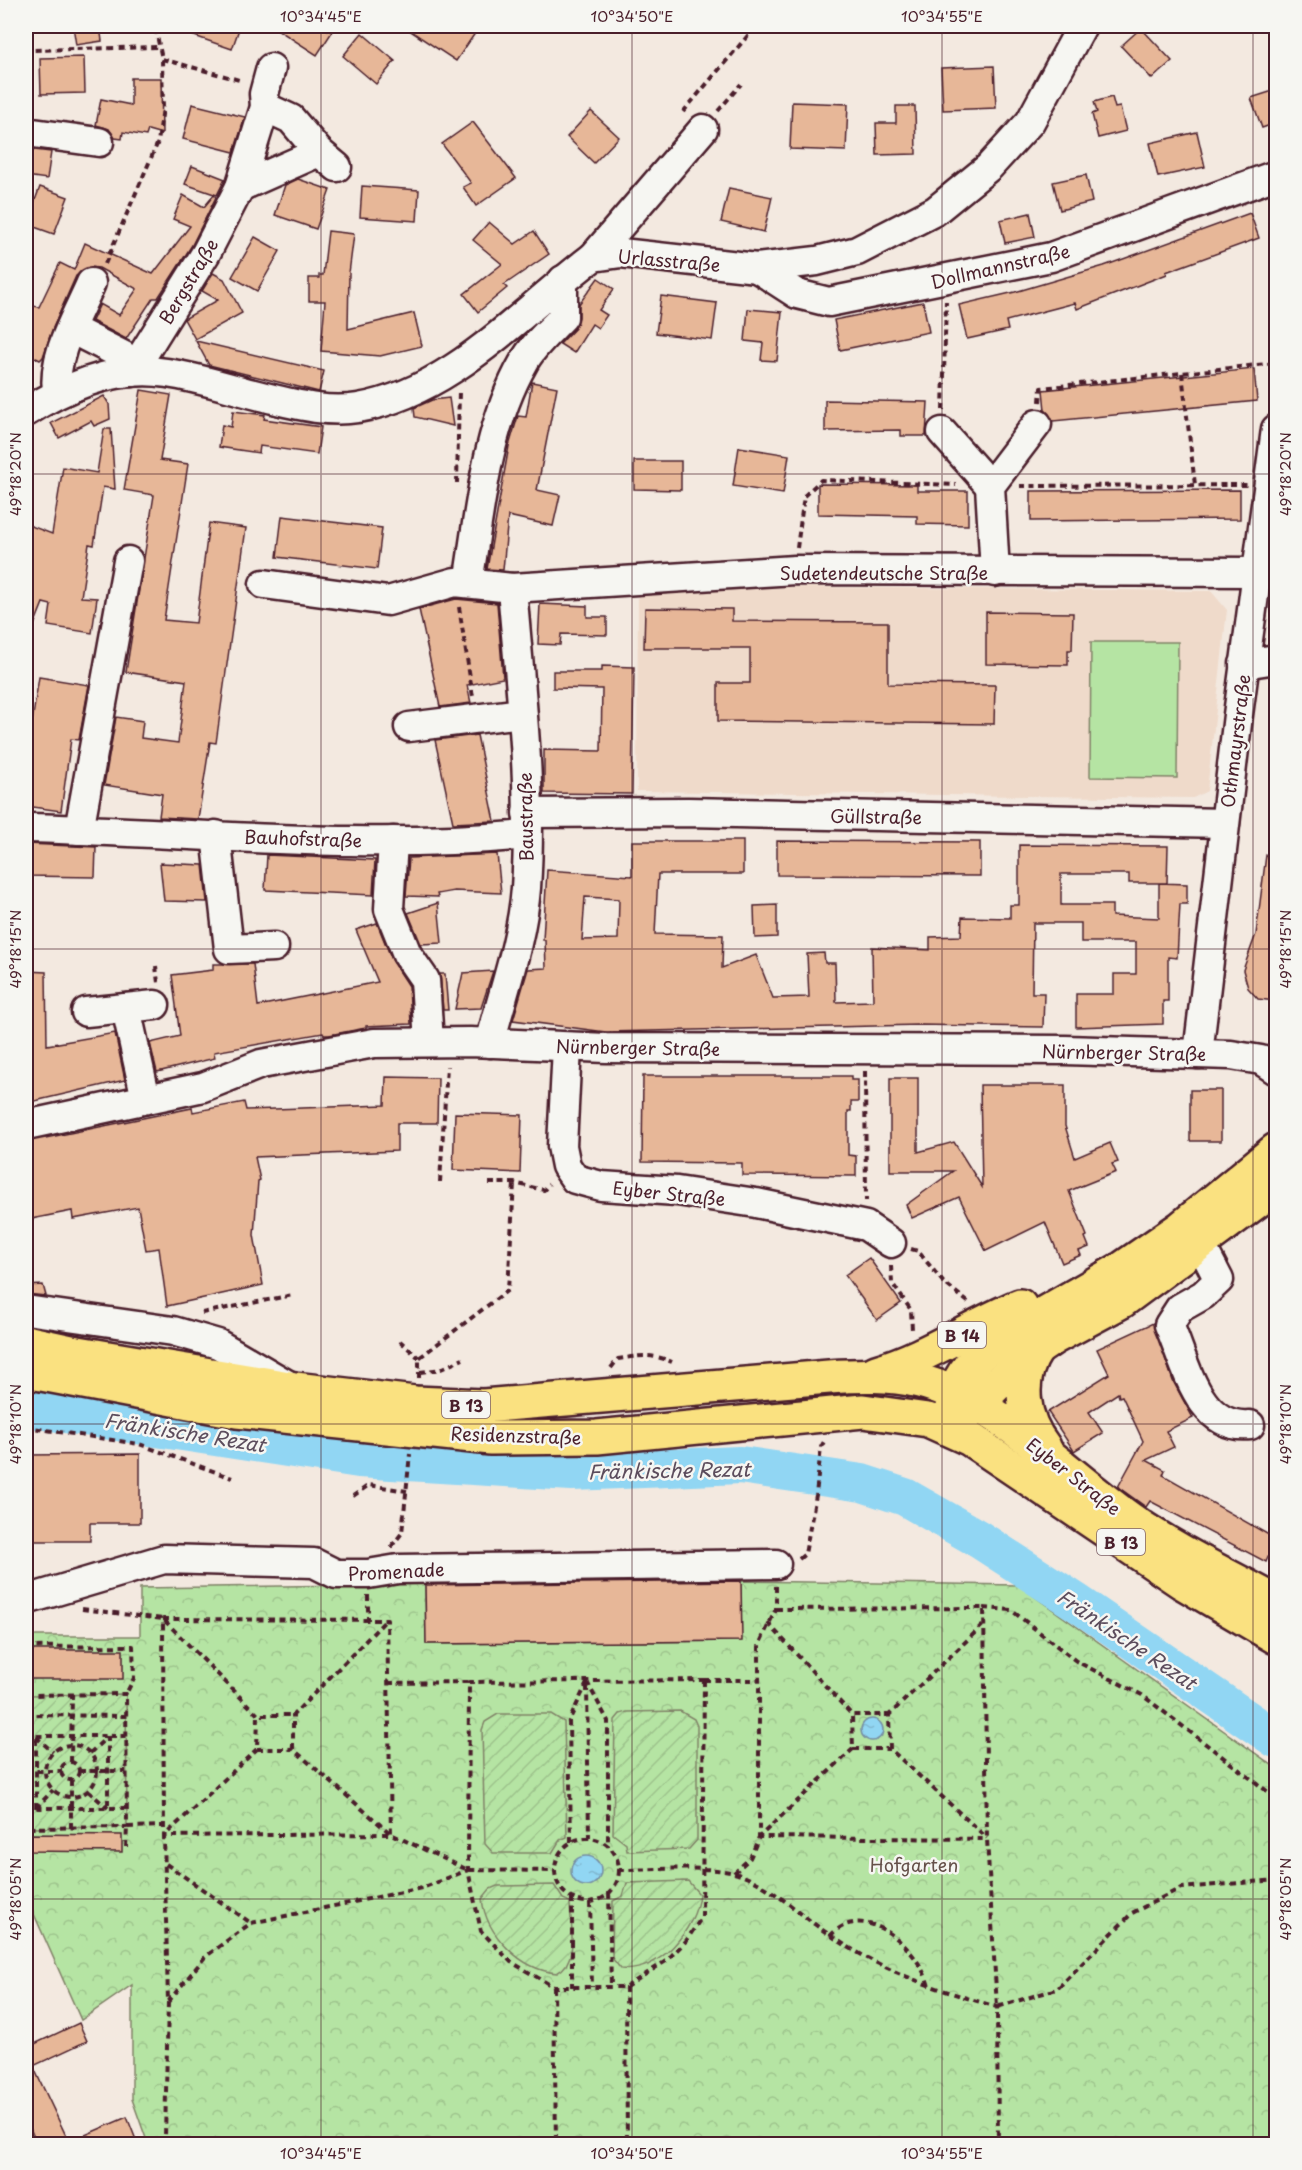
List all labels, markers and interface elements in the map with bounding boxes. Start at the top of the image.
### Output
text: 10°34'45"E [280,4,362,27]
text: 10°34'50"E [590,4,674,27]
text: 10°34'55"E [901,4,983,27]
street label: Bergstraße [152,233,224,329]
street label: Dollmannstraße [928,237,1072,295]
street label: Urlasstraße [617,242,721,278]
text: 49°18'20"N [3,432,26,516]
text: 49°18'20"N [1273,432,1296,516]
street label: Sudetendeutsche Straße [780,559,988,586]
street label: Othmayrstraße [1213,673,1257,809]
street label: Baustraße [511,772,539,862]
street label: Güllstraße [830,802,922,830]
street label: Bauhofstraße [243,822,363,854]
text: 49°18'15"N [3,909,26,989]
text: 49°18'15"N [1273,909,1296,989]
street label: Nürnberger Straße [556,1032,720,1062]
street label: Nürnberger Straße [1042,1037,1206,1067]
street label: Eyber Straße [611,1174,727,1212]
road number: B 14 [938,1322,986,1348]
text: 49°18'10"N [3,1384,26,1464]
text: 49°18'10"N [1273,1384,1296,1464]
road number: B 13 [442,1392,490,1418]
water label: Fränkische Rezat [102,1404,270,1460]
street label: Residenzstraße [450,1419,582,1451]
street label: Eyber Straße [1021,1431,1127,1521]
water label: Fränkische Rezat [588,1454,753,1486]
road number: B 13 [1097,1529,1145,1555]
street label: Promenade [347,1555,445,1587]
water label: Fränkische Rezat [1051,1581,1205,1698]
park label: Hofgarten [870,1851,958,1878]
text: 49°18'05"N [3,1858,26,1940]
text: 49°18'05"N [1273,1858,1296,1940]
text: 10°34'45"E [280,2141,362,2164]
text: 10°34'50"E [590,2141,674,2164]
text: 10°34'55"E [901,2141,983,2164]

